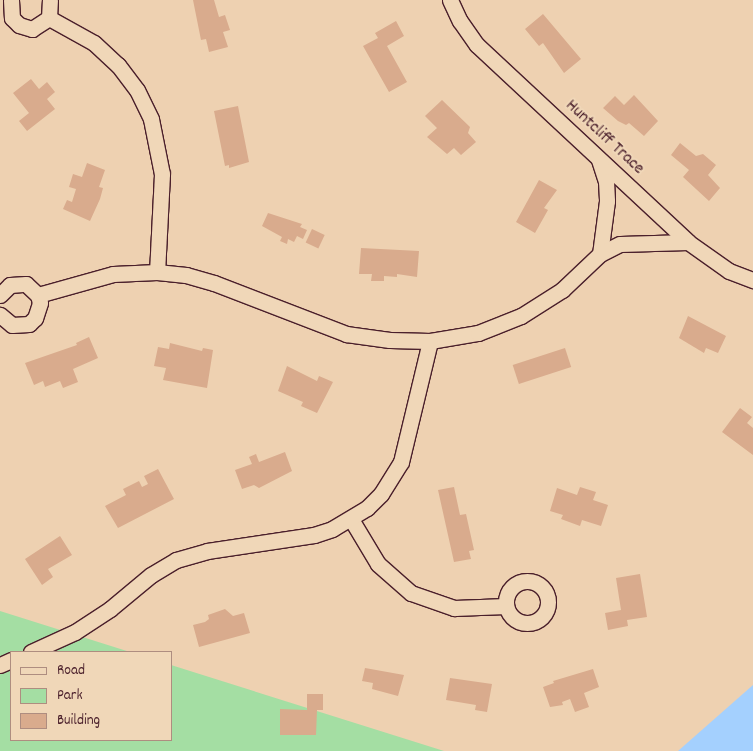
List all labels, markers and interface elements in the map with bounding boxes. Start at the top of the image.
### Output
street label: Huntcliff Trace [560,96,648,180]
legend [10,651,172,741]
text: Road [57,660,85,682]
text: Park [57,685,83,707]
text: Building [57,710,100,732]

